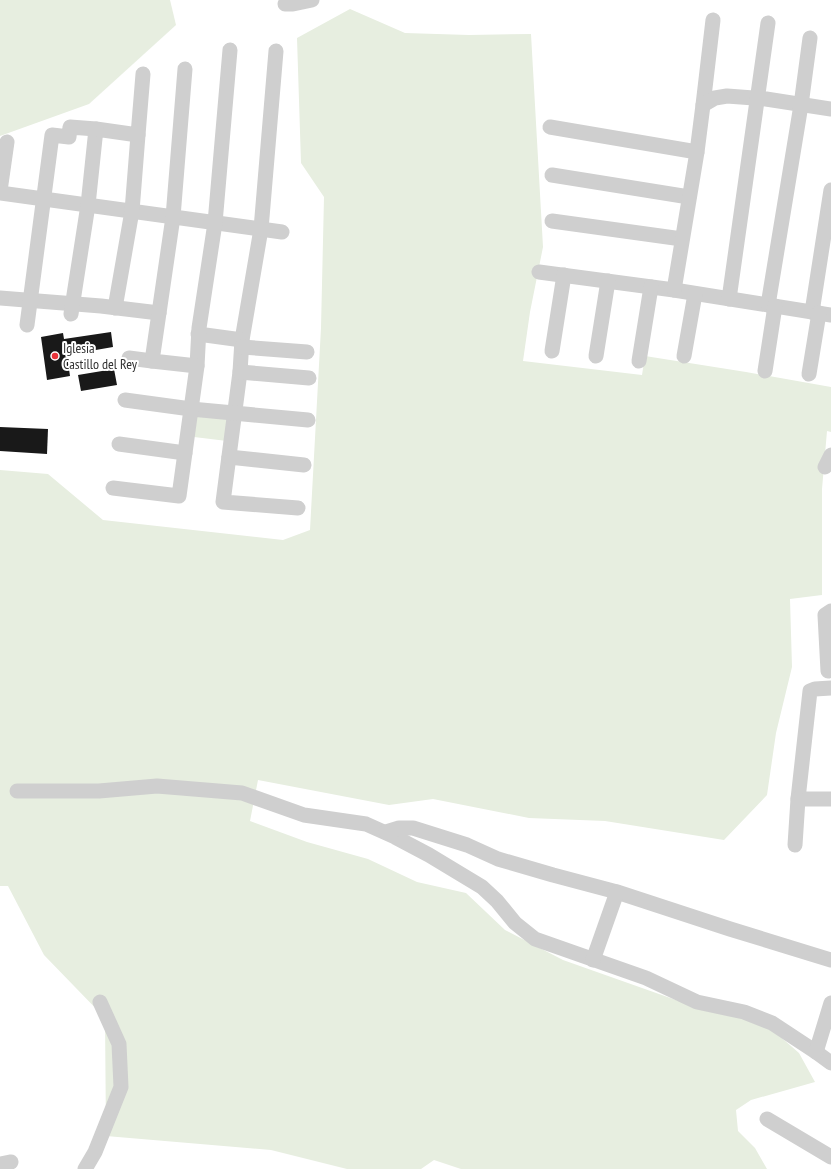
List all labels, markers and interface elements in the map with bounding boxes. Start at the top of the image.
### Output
place label: Iglesia Castillo del Rey [63,339,138,373]
marker: Iglesia Castillo del Rey [50,351,60,361]

